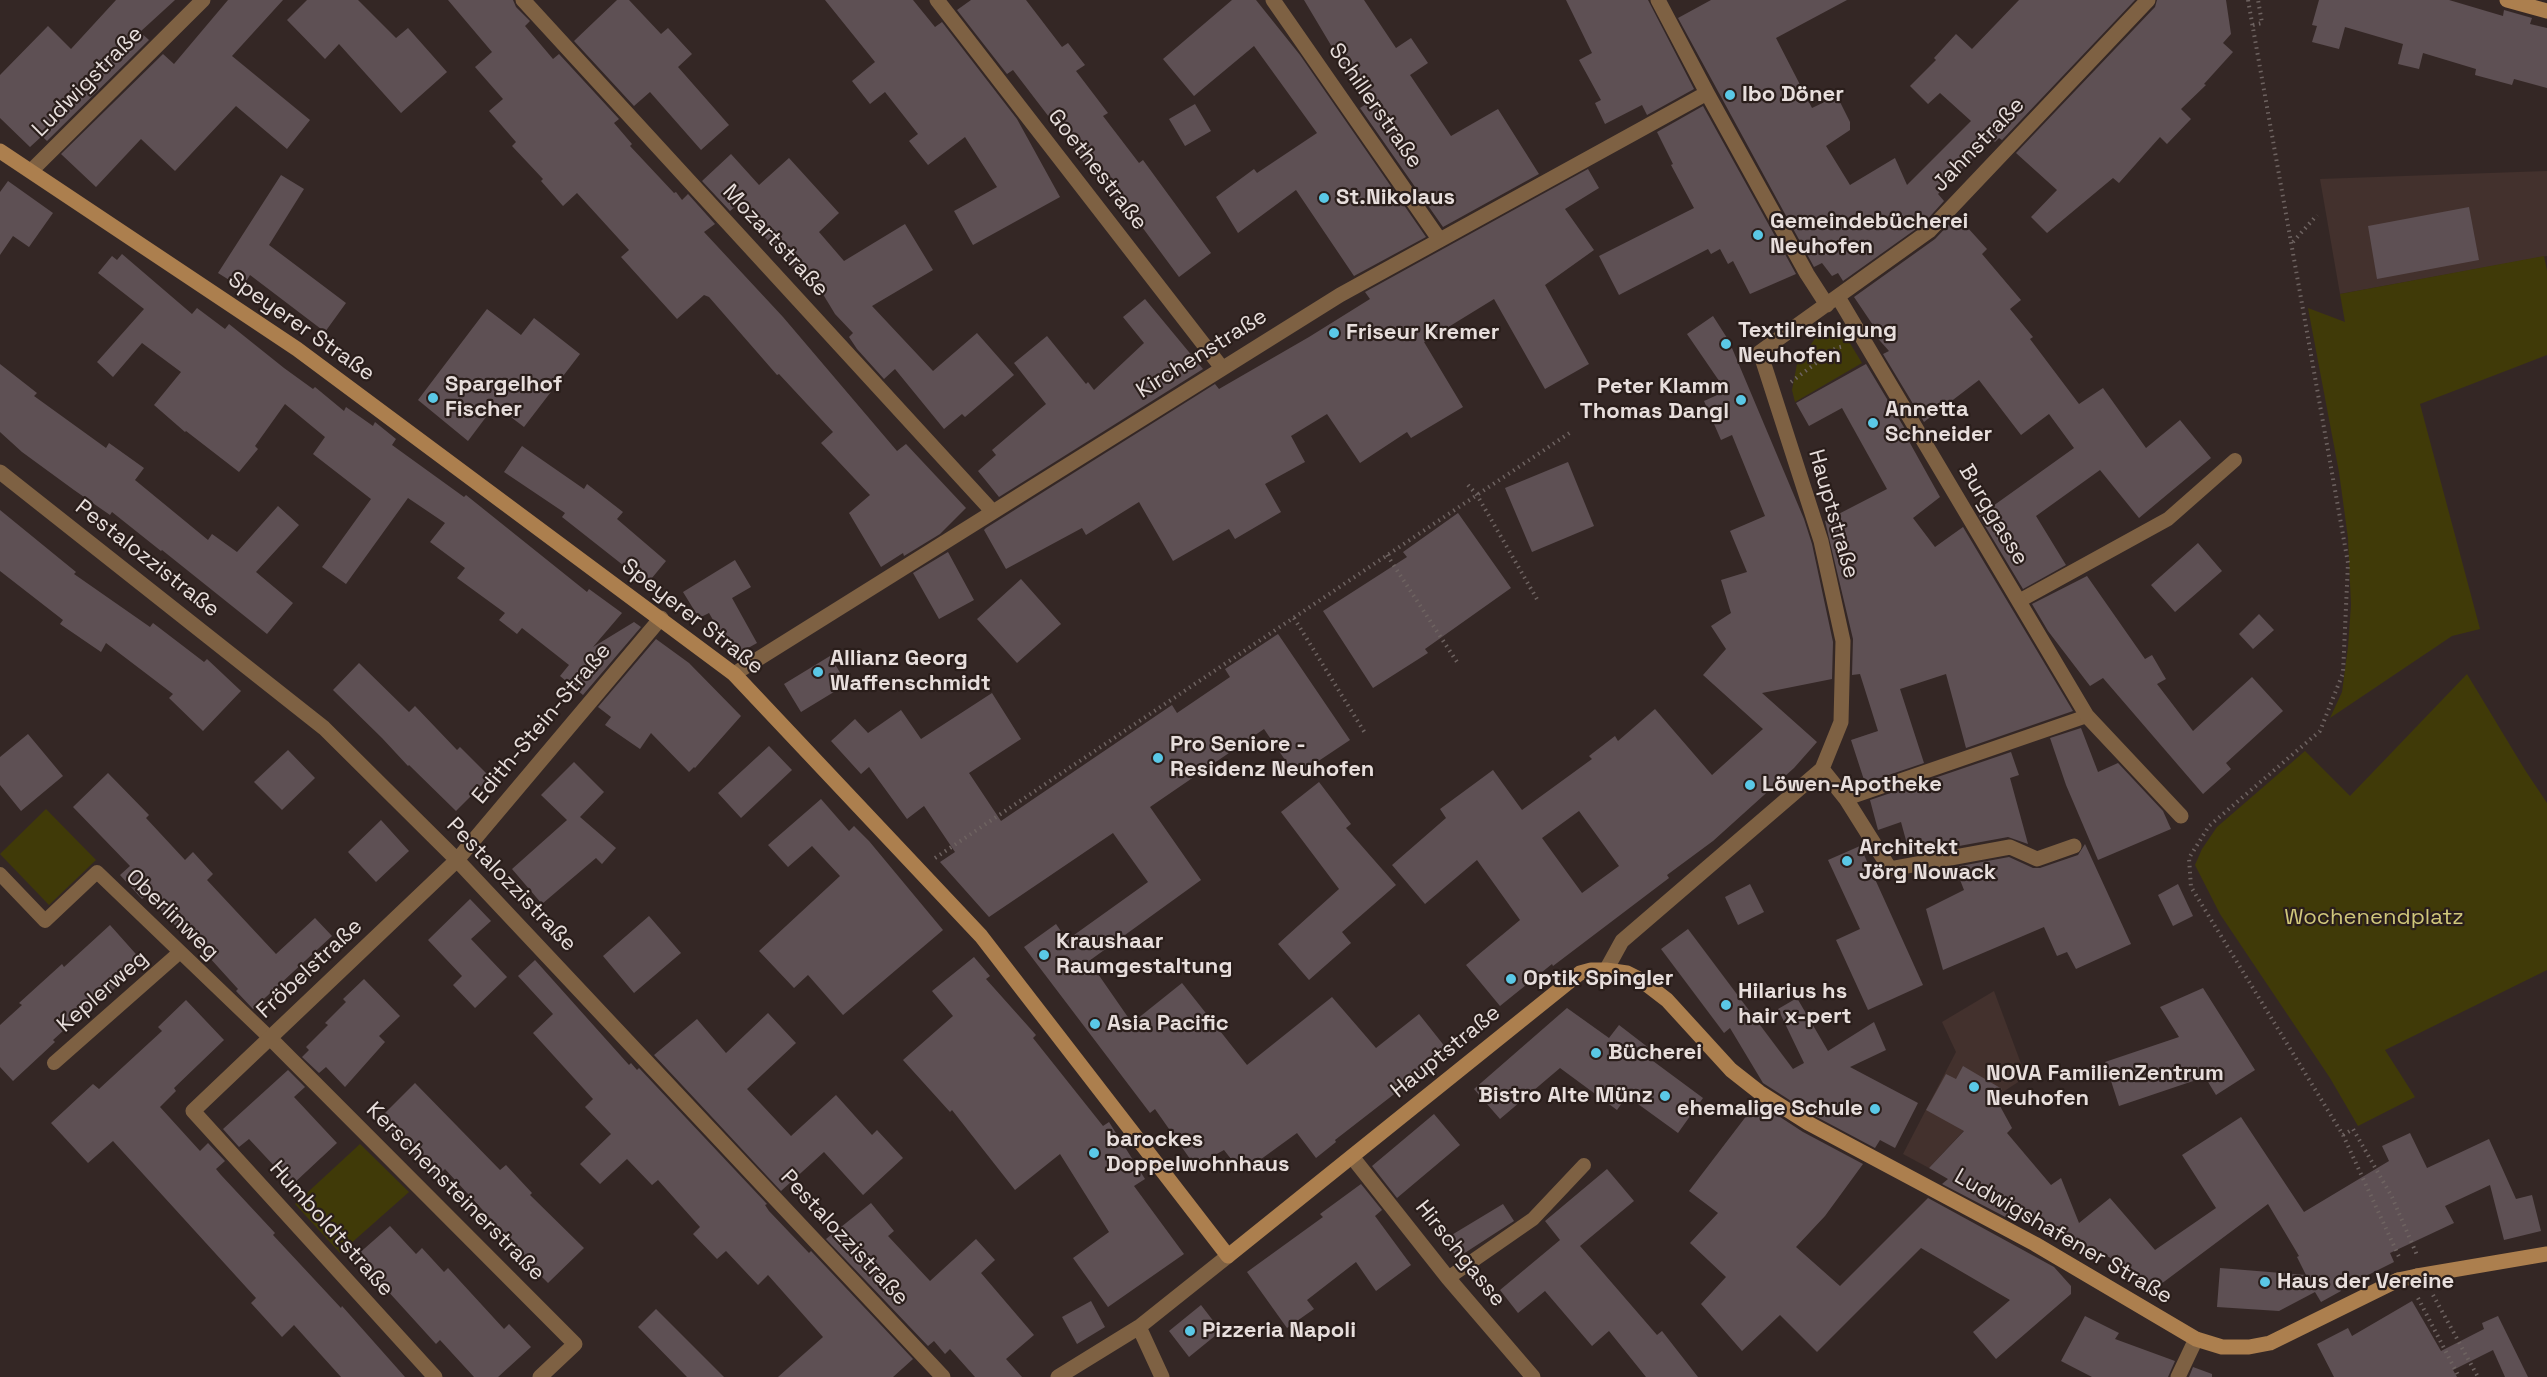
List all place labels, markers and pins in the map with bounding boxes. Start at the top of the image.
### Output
place label: Ibo Döner [1742,82,1844,108]
marker: Ibo Döner [1723,88,1737,102]
place label: St.Nikolaus [1336,185,1455,211]
marker: St.Nikolaus [1317,191,1331,205]
place label: Gemeindebücherei Neuhofen [1770,209,1968,260]
marker: Gemeindebücherei Neuhofen [1751,228,1765,242]
place label: Textilreinigung Neuhofen [1738,318,1897,370]
place label: Friseur Kremer [1346,320,1499,346]
marker: Friseur Kremer [1327,326,1341,340]
marker: Textilreinigung Neuhofen [1719,337,1733,351]
place label: Spargelhof Fischer [445,372,562,424]
place label: Peter Klamm Thomas Dangl [1580,374,1729,426]
marker: Spargelhof Fischer [426,391,440,405]
marker: Peter Klamm Thomas Dangl [1734,393,1748,407]
place label: Annetta Schneider [1885,397,1992,448]
marker: Annetta Schneider [1866,416,1880,430]
place label: Allianz Georg Waffenschmidt [830,646,991,698]
marker: Allianz Georg Waffenschmidt [811,665,825,679]
place label: Pro Seniore - Residenz Neuhofen [1170,732,1374,784]
marker: Pro Seniore - Residenz Neuhofen [1151,751,1165,765]
place label: Löwen-Apotheke [1762,772,1942,798]
marker: Löwen-Apotheke [1743,778,1757,792]
place label: Architekt Jörg Nowack [1859,835,1996,886]
marker: Architekt Jörg Nowack [1840,854,1854,868]
place label: Kraushaar Raumgestaltung [1056,929,1232,980]
marker: Kraushaar Raumgestaltung [1037,948,1051,962]
place label: Optik Spingler [1523,966,1674,992]
marker: Optik Spingler [1504,972,1518,986]
place label: Hilarius hs hair x-pert [1738,979,1852,1030]
marker: Hilarius hs hair x-pert [1719,998,1733,1012]
place label: Asia Pacific [1107,1011,1229,1037]
marker: Asia Pacific [1088,1017,1102,1031]
place label: Bücherei [1608,1040,1702,1066]
marker: Bücherei [1589,1046,1603,1060]
place label: NOVA FamilienZentrum Neuhofen [1986,1061,2224,1112]
marker: NOVA FamilienZentrum Neuhofen [1967,1080,1981,1094]
place label: Bistro Alte Münz [1478,1083,1653,1109]
marker: Bistro Alte Münz [1658,1089,1672,1103]
place label: ehemalige Schule [1677,1096,1863,1122]
marker: ehemalige Schule [1868,1102,1882,1116]
place label: barockes Doppelwohnhaus [1106,1127,1290,1178]
marker: barockes Doppelwohnhaus [1087,1146,1101,1160]
place label: Haus der Vereine [2277,1269,2454,1295]
marker: Haus der Vereine [2258,1275,2272,1289]
place label: Pizzeria Napoli [1202,1318,1356,1344]
marker: Pizzeria Napoli [1183,1324,1197,1338]

